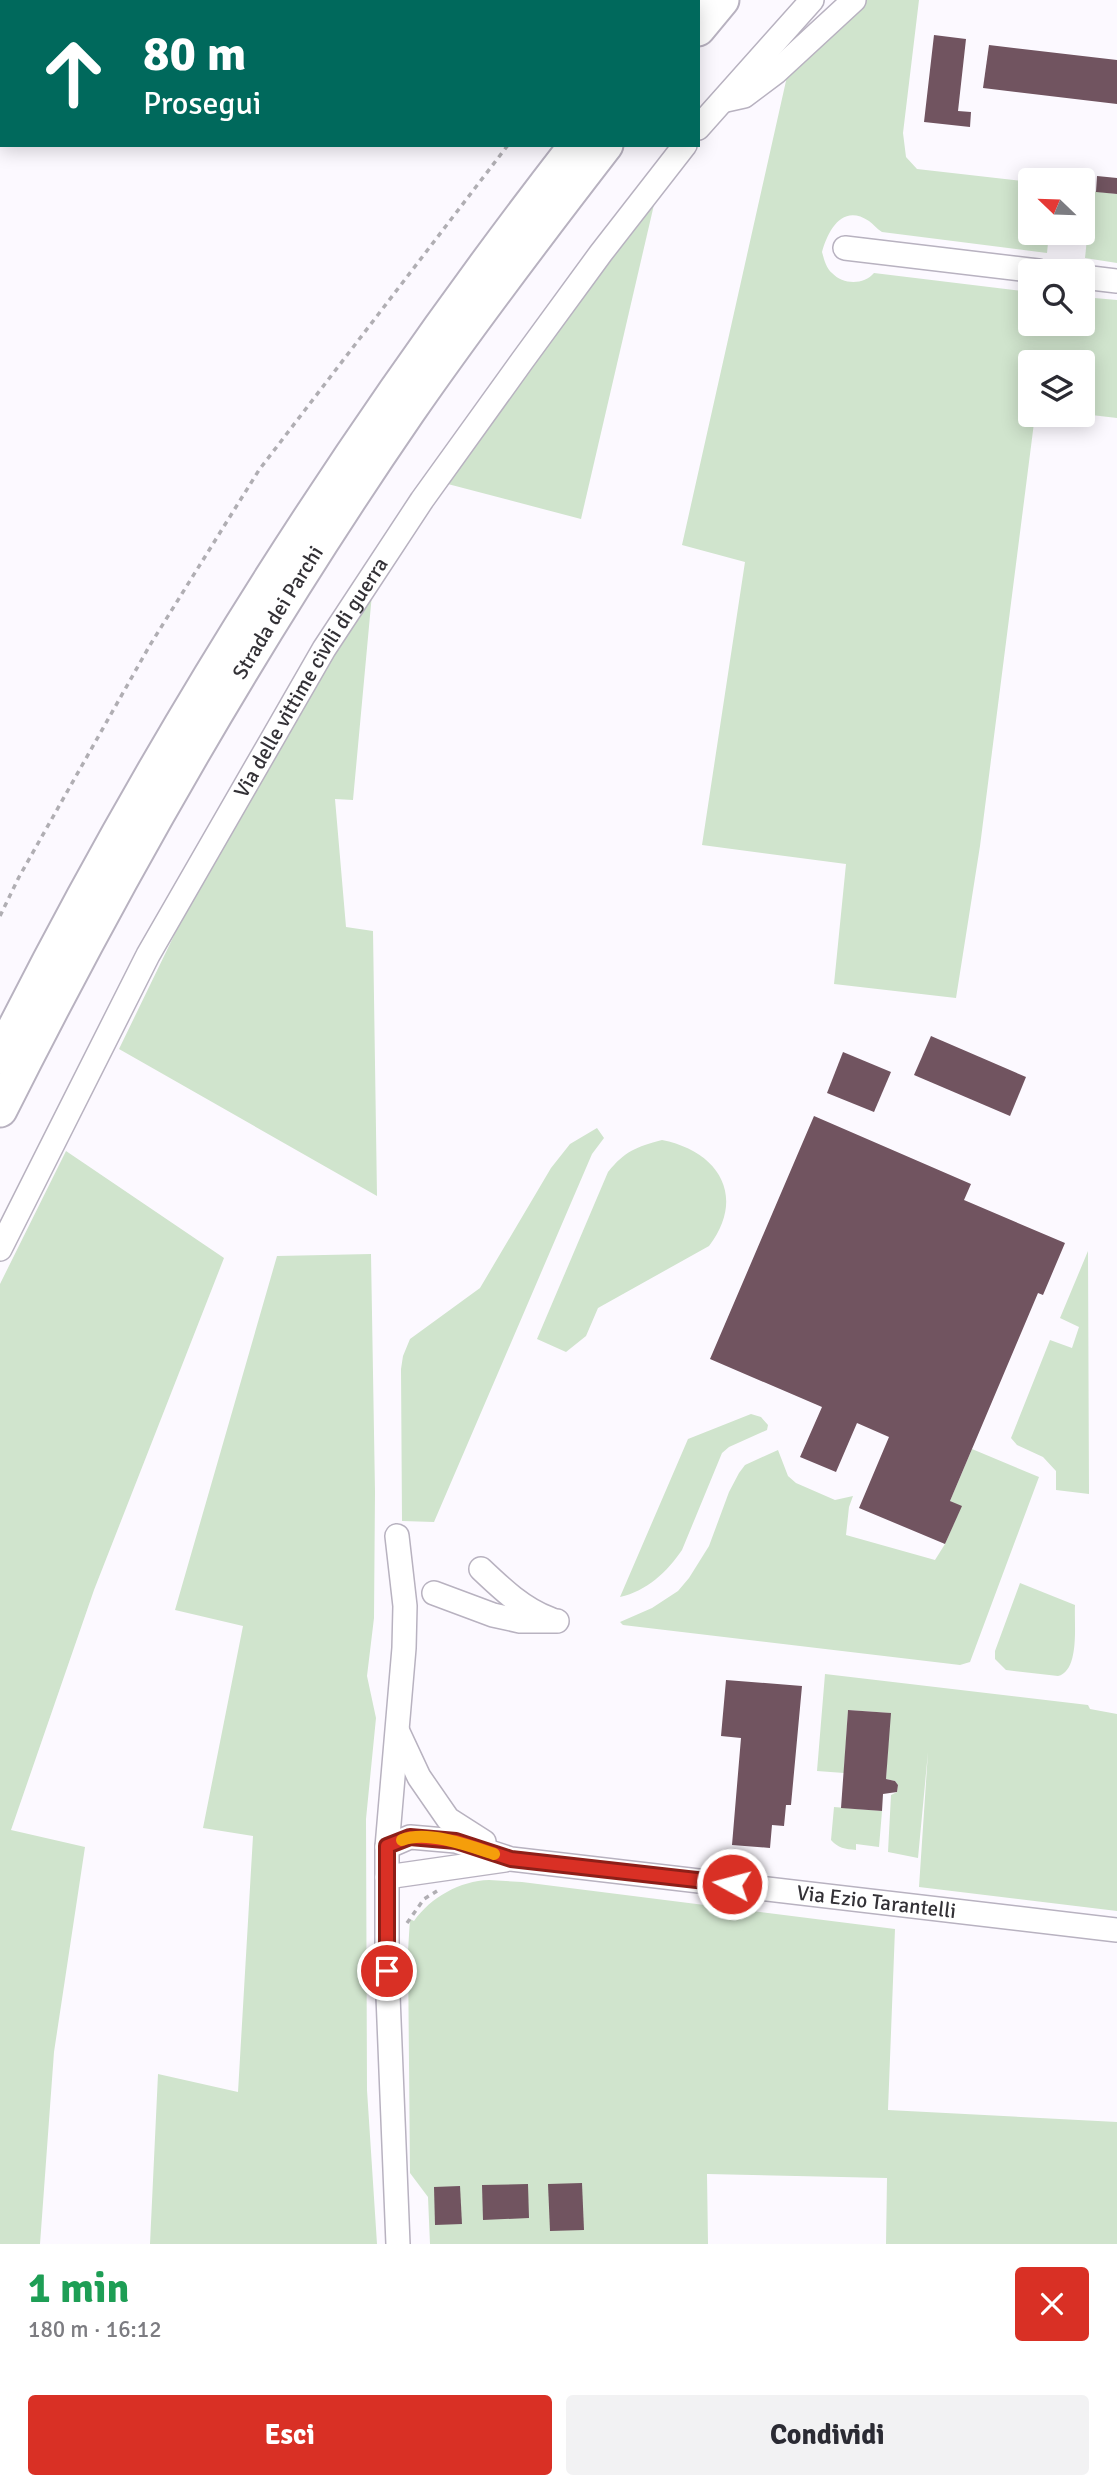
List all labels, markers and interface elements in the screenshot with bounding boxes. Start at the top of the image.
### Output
text: 80 m [143,24,246,84]
icon: ahead [28,28,119,119]
text: Prosegui [143,84,261,123]
north arrow [1018,168,1096,245]
map controls [1018,168,1095,427]
button: search [1018,259,1095,336]
button: layers [1018,350,1095,427]
street label: Strada dei Parchi [227,541,329,684]
street label: Via delle vittime civili di guerra [228,552,394,802]
position arrow [695,1847,769,1921]
street label: Via Ezio Tarantelli [795,1880,957,1924]
pin [357,1941,417,2001]
icon: arrive [368,1952,406,1990]
text: 1 min [28,2263,129,2314]
button: close [1015,2267,1089,2341]
text: 180 m · 16:12 [28,2315,162,2344]
button: Esci [28,2395,552,2475]
button: Condividi [566,2395,1089,2475]

